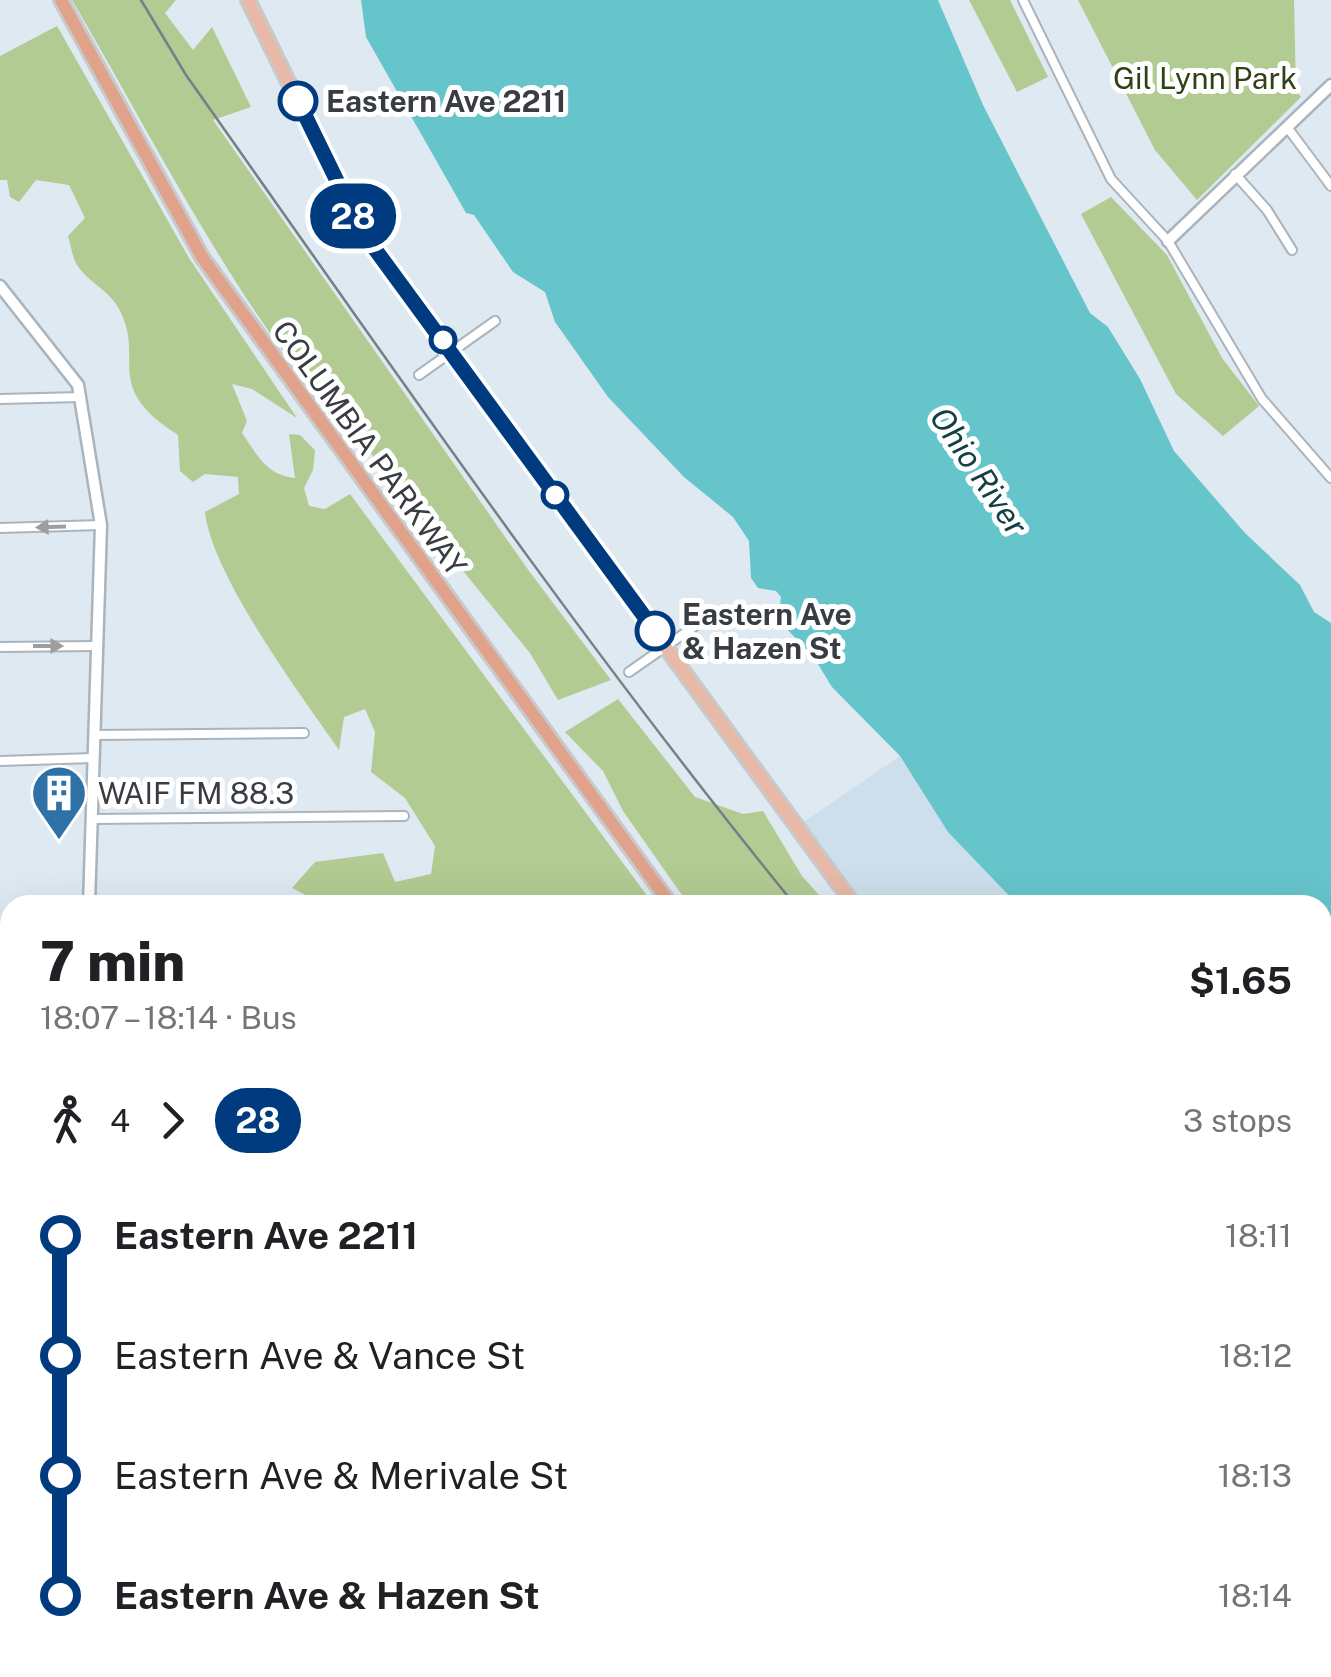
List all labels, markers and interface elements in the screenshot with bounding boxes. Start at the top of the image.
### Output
park label: Gil Lynn Park [1113,60,1297,96]
marker: Eastern Ave 2211 [279,82,317,120]
place label: Eastern Ave 2211 [326,83,566,119]
line badge: 28 [308,184,398,248]
text: 28 [330,196,376,237]
street label: COLUMBIA PARKWAY [265,313,475,583]
unlabelled marker [430,327,456,353]
water label: Ohio River [923,400,1036,543]
unlabelled marker [542,482,568,508]
one-way arrow [34,519,66,535]
place label: Eastern Ave & Hazen St [682,596,852,666]
marker: Eastern Ave & Hazen St [636,612,674,650]
one-way arrow [33,638,65,654]
building icon: WAIF FM 88.3 [29,763,89,842]
place label: WAIF FM 88.3 [98,775,294,811]
text: 7 min [40,929,185,993]
text: $1.65 [1189,958,1292,1003]
text: 18:07 – 18:14 · Bus [40,999,297,1036]
icon: walk [40,1093,95,1148]
icon: forward [145,1093,200,1148]
text: 28 [235,1100,281,1141]
text: 4 [110,1102,130,1139]
text: 3 stops [1183,1102,1292,1139]
text: Eastern Ave 2211 [114,1213,418,1258]
text: 18:11 [1225,1217,1292,1254]
text: Eastern Ave & Vance St [114,1333,525,1378]
text: 18:12 [1219,1337,1292,1374]
text: Eastern Ave & Merivale St [114,1453,568,1498]
text: 18:13 [1218,1457,1292,1494]
text: Eastern Ave & Hazen St [114,1573,540,1618]
text: 18:14 [1218,1577,1292,1614]

